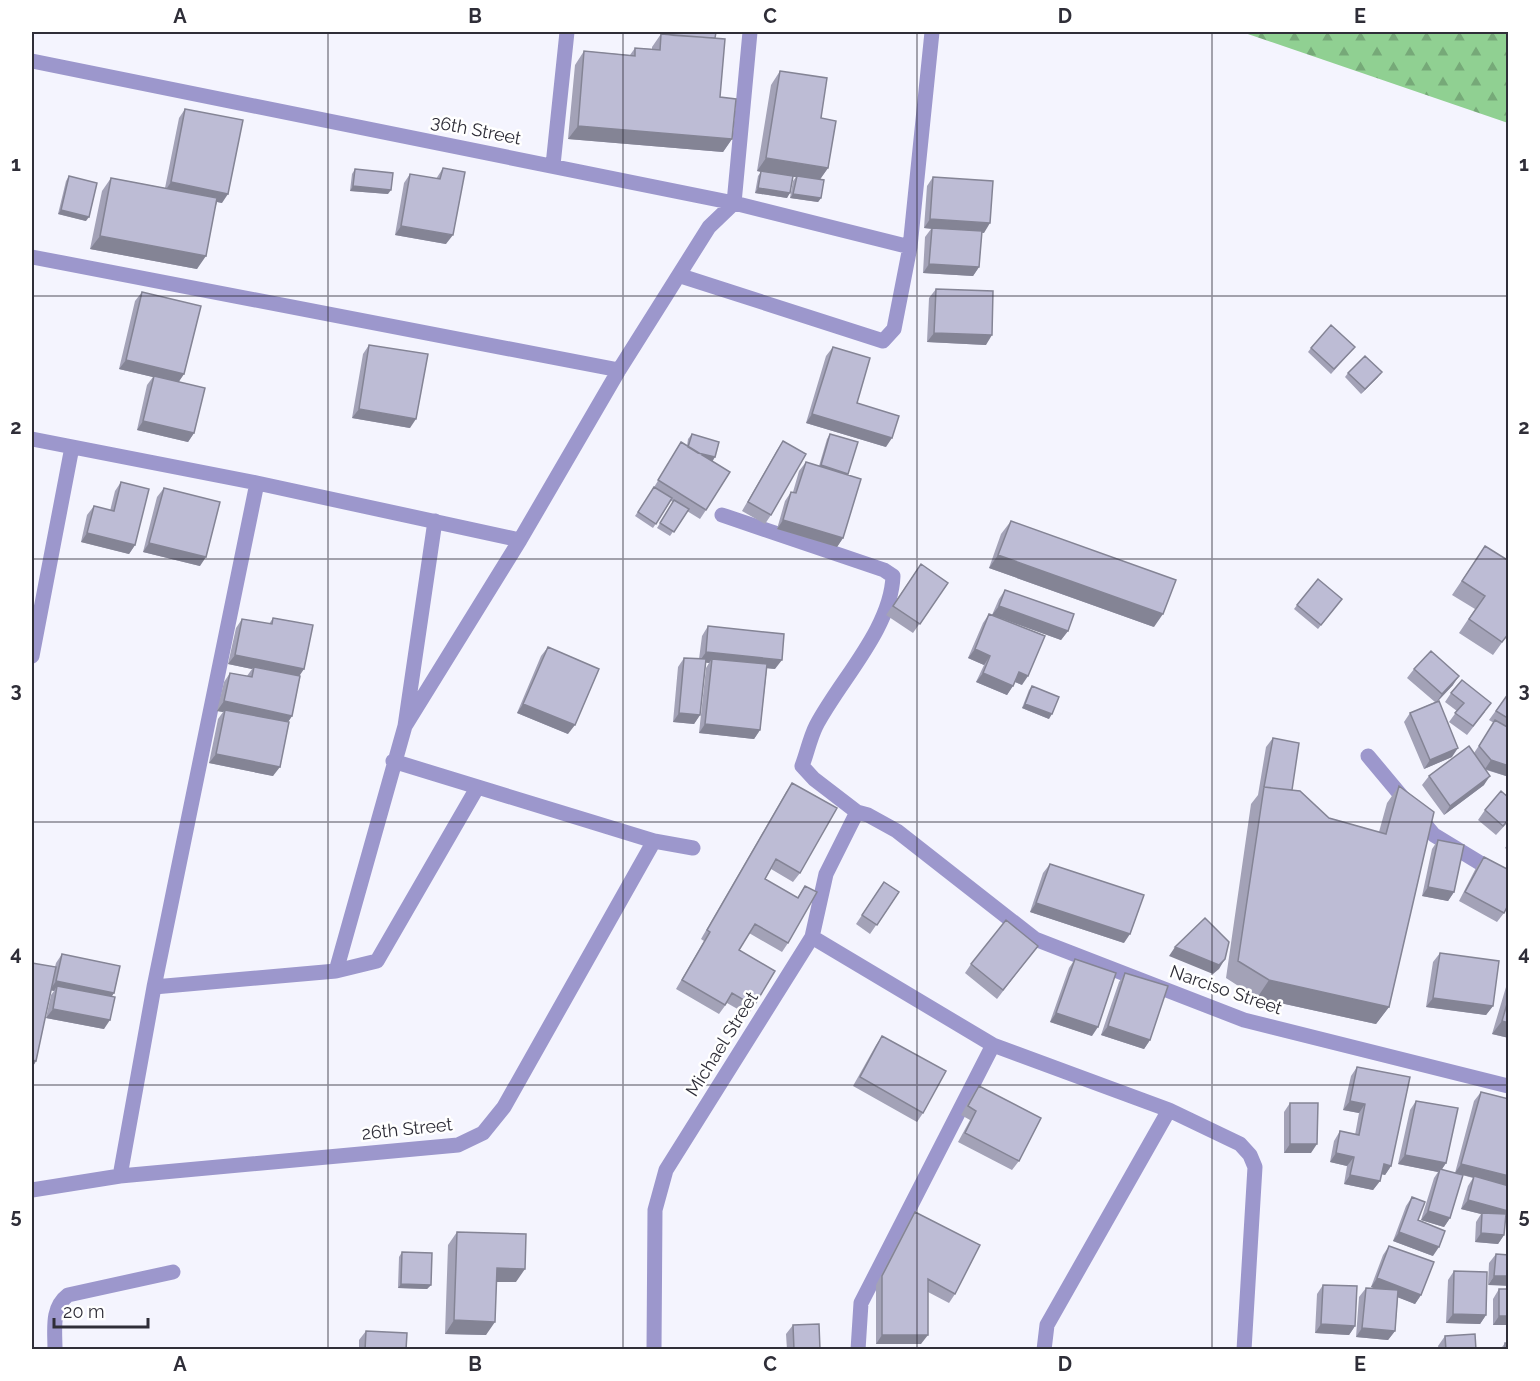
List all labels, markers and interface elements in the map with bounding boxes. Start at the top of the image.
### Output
text: A [173,4,187,28]
text: B [468,4,482,28]
text: C [763,4,777,28]
text: D [1058,4,1072,28]
text: E [1354,4,1366,28]
street label: 36th Street [429,110,523,149]
text: 1 [11,152,21,176]
text: 1 [1519,152,1529,176]
text: 2 [10,415,22,439]
text: 2 [1518,415,1530,439]
text: 3 [10,678,22,702]
text: 3 [1518,678,1530,702]
text: 4 [10,941,22,965]
text: 4 [1518,941,1530,965]
street label: Narciso Street [1167,960,1285,1019]
street label: Michael Street [681,988,762,1100]
street label: 26th Street [360,1113,453,1144]
text: 5 [10,1204,22,1228]
text: 5 [1518,1204,1530,1228]
scale bar [54,1291,148,1329]
text: 20 m [63,1301,105,1322]
text: A [173,1352,187,1376]
text: B [468,1352,482,1376]
text: C [763,1352,777,1376]
text: D [1058,1352,1072,1376]
text: E [1354,1352,1366,1376]

